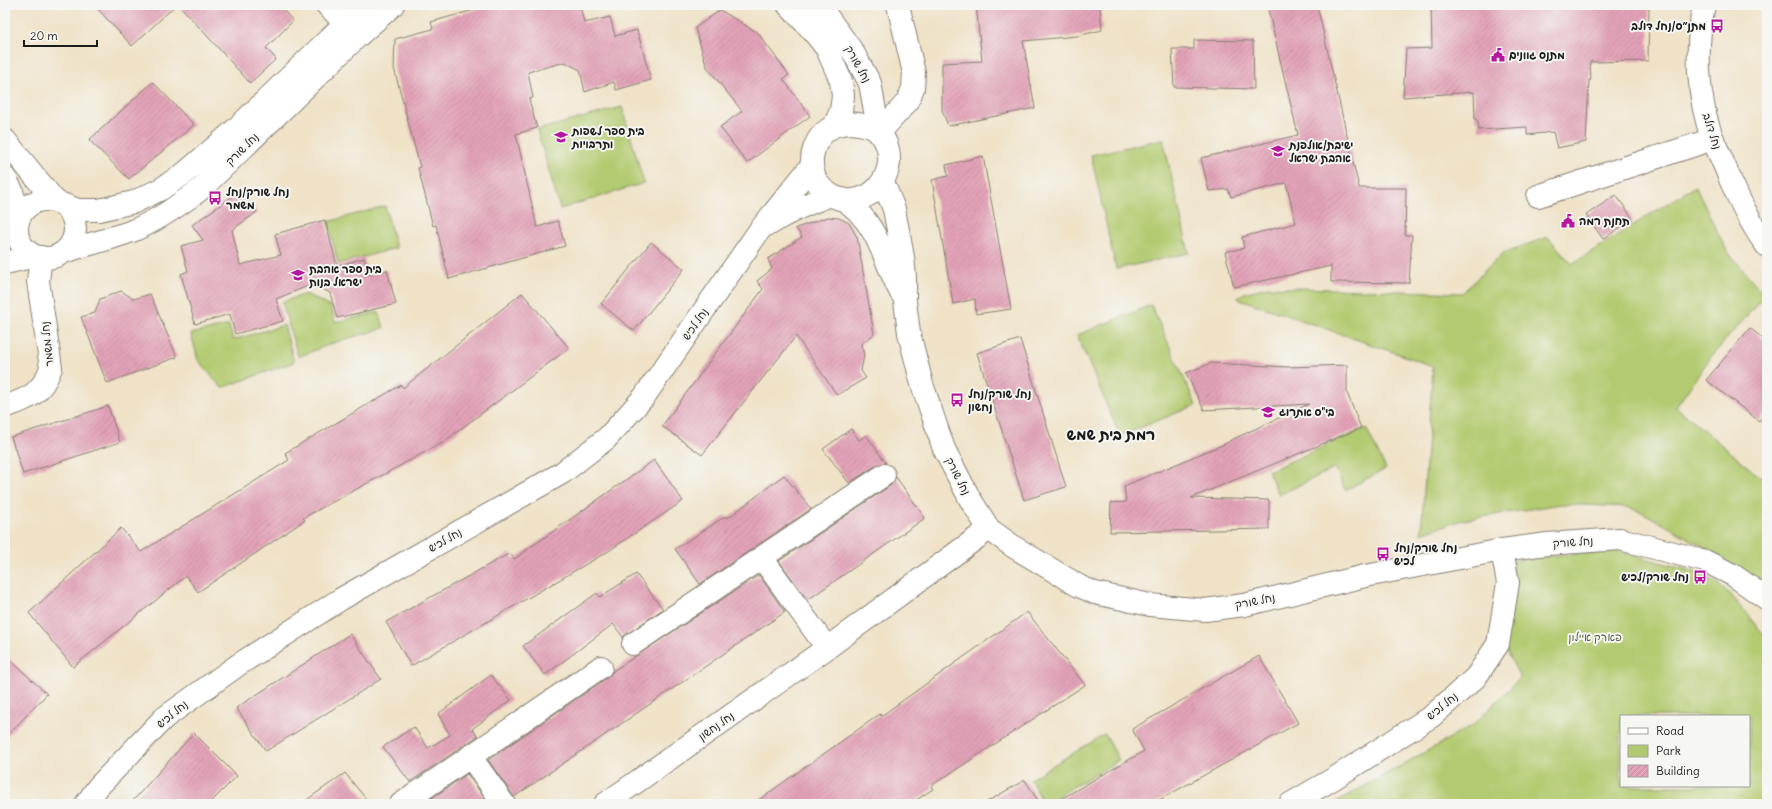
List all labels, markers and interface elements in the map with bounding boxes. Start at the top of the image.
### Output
bus stop icon: מתנ״ס/נחל דולב [1709,18,1725,34]
place label: מתנ״ס/נחל דולב [1630,19,1706,33]
scale bar [24,22,97,48]
text: 20 m [30,28,58,43]
street label: נחל שורק [842,43,874,85]
public building icon: מתנס גוונים [1490,47,1506,63]
place label: מתנס גוונים [1509,48,1565,62]
street label: נחל דולב [1700,111,1724,151]
place label: בית ספר לשפות ותרבויות [571,124,645,151]
school or university icon: בית ספר לשפות ותרבויות [553,129,569,145]
street label: נחל שורק [223,130,261,168]
place label: ישיבת/אולפנת אהבת ישראל [1288,138,1353,165]
school or university icon: ישיבת/אולפנת אהבת ישראל [1270,143,1286,159]
place label: נחל שורק/נחל משמר [226,185,289,212]
bus stop icon: נחל שורק/נחל משמר [207,190,223,206]
public building icon: תחנת רמה [1560,213,1576,229]
place label: תחנת רמה [1579,214,1630,228]
place label: בית ספר אהבת ישראל בנות [309,262,382,289]
school or university icon: בית ספר אהבת ישראל בנות [290,267,306,283]
street label: נחל לכיש [679,305,711,343]
street label: נחל משמר [38,321,56,367]
place label: נחל שורק/נחל נחשון [968,387,1031,414]
bus stop icon: נחל שורק/נחל נחשון [949,392,965,408]
school or university icon: בי"ס אתרוג [1260,404,1276,420]
place label: בי"ס אתרוג [1279,405,1335,419]
district label: רמת בית שמש [1067,425,1155,444]
street label: נחל שורק [943,455,973,497]
street label: נחל לכיש [426,525,464,555]
street label: נחל שורק [1552,534,1594,550]
place label: נחל שורק/נחל לכיש [1394,541,1457,568]
bus stop icon: נחל שורק/נחל לכיש [1375,546,1391,562]
bus stop icon: נחל שורק/לכיש [1692,569,1708,585]
place label: נחל שורק/לכיש [1621,570,1689,584]
street label: נחל שורק [1234,590,1276,612]
park label: פארק איילון [1568,630,1622,644]
street label: נחל לכיש [1424,689,1460,723]
street label: נחל לכיש [154,697,190,731]
street label: נחל נחשון [695,709,737,743]
legend [1620,715,1750,787]
text: Road [1656,723,1684,738]
text: Park [1656,743,1681,758]
text: Building [1656,763,1700,778]

